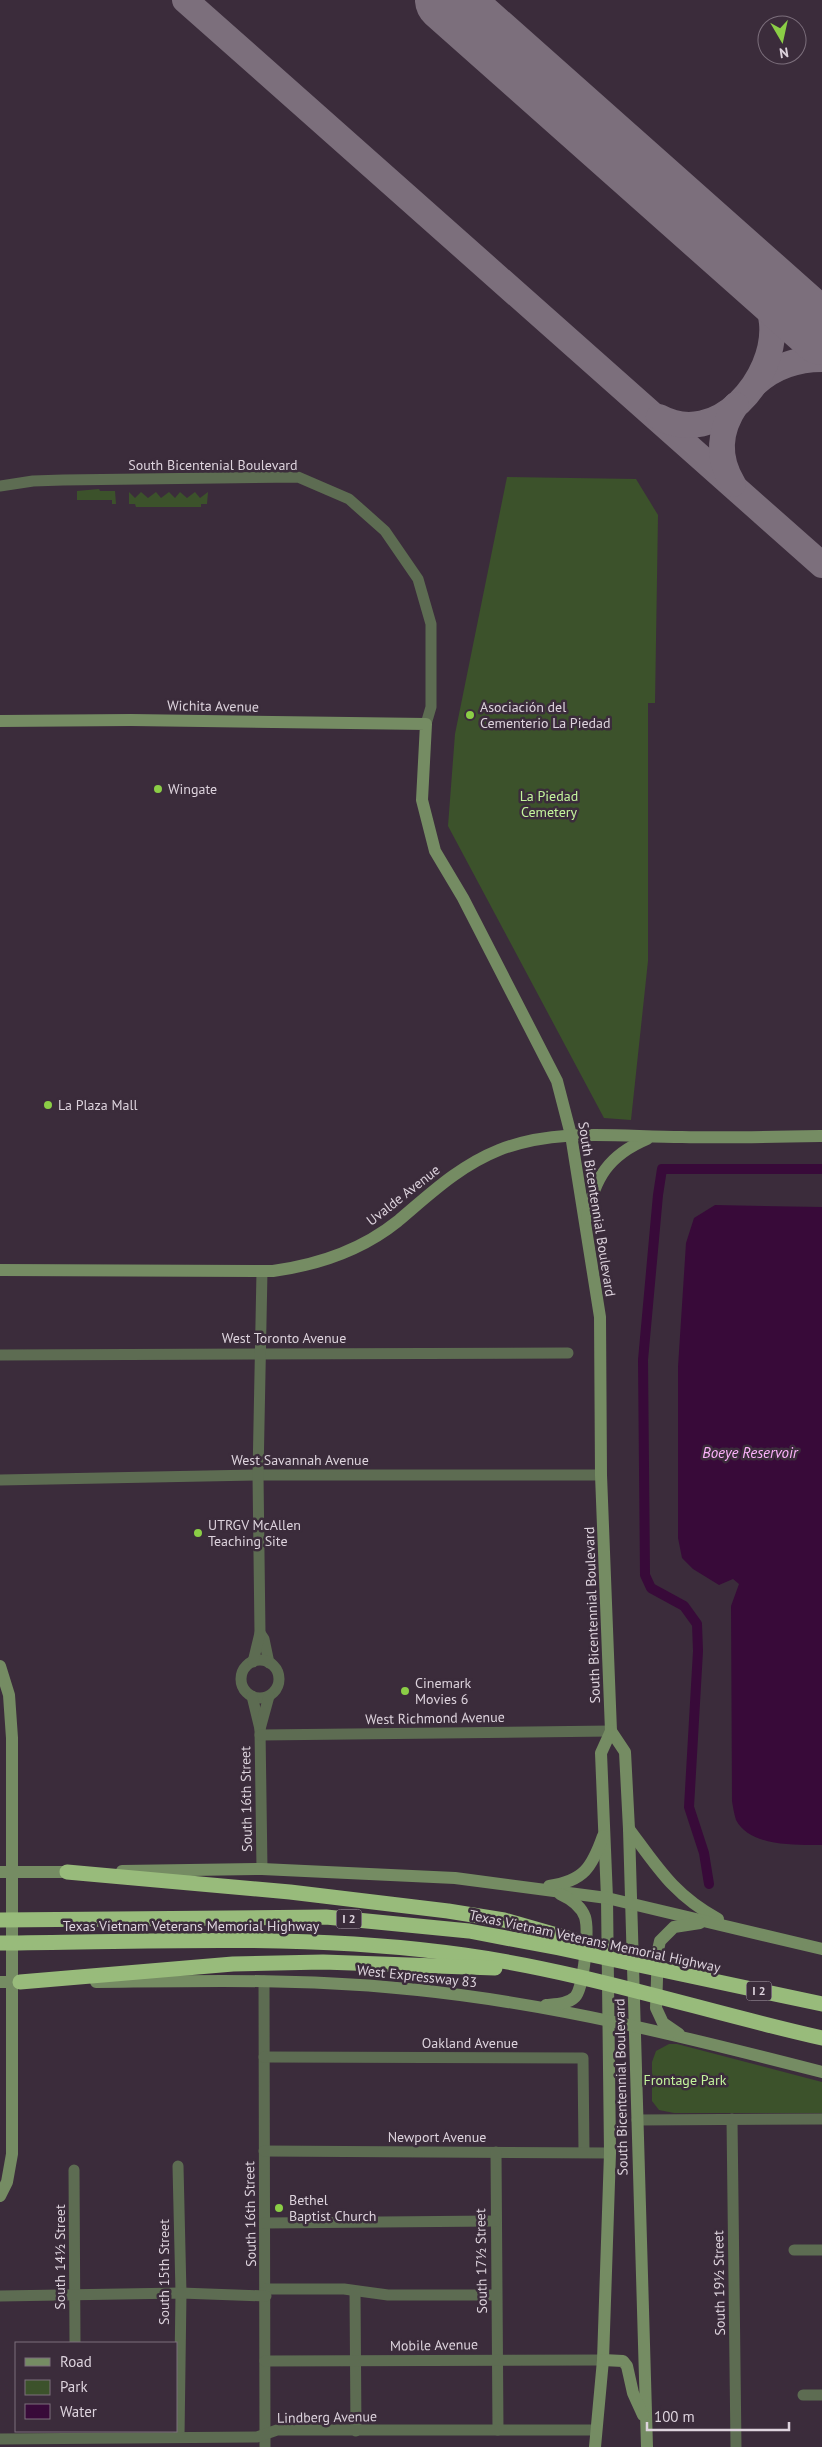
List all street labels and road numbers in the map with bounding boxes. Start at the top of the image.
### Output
street label: South Bicentenial Boulevard [128,456,298,474]
street label: Wichita Avenue [167,696,259,716]
street label: South Bicentennial Boulevard [574,1120,620,1298]
street label: Uvalde Avenue [363,1161,443,1229]
street label: West Toronto Avenue [222,1329,346,1347]
street label: West Savannah Avenue [231,1451,369,1469]
street label: South Bicentennial Boulevard [580,1526,604,1704]
street label: West Richmond Avenue [365,1708,505,1728]
street label: South 16th Street [236,1746,256,1852]
street label: Texas Vietnam Veterans Memorial Highway [468,1906,723,1977]
road number: I 2 [336,1910,362,1928]
street label: Texas Vietnam Veterans Memorial Highway [63,1917,320,1935]
street label: West Expressway 83 [356,1961,478,1991]
road number: I 2 [746,1982,772,2000]
street label: South Bicentennial Boulevard [610,1998,632,2176]
street label: Oakland Avenue [422,2034,518,2052]
street label: Newport Avenue [388,2128,486,2146]
street label: South 16th Street [240,2161,260,2267]
street label: South 14½ Street [51,2204,69,2310]
street label: South 17½ Street [471,2208,491,2314]
street label: South 15th Street [155,2219,173,2325]
street label: South 19½ Street [709,2230,729,2336]
street label: Mobile Avenue [390,2335,478,2355]
street label: Lindberg Avenue [277,2407,377,2427]

